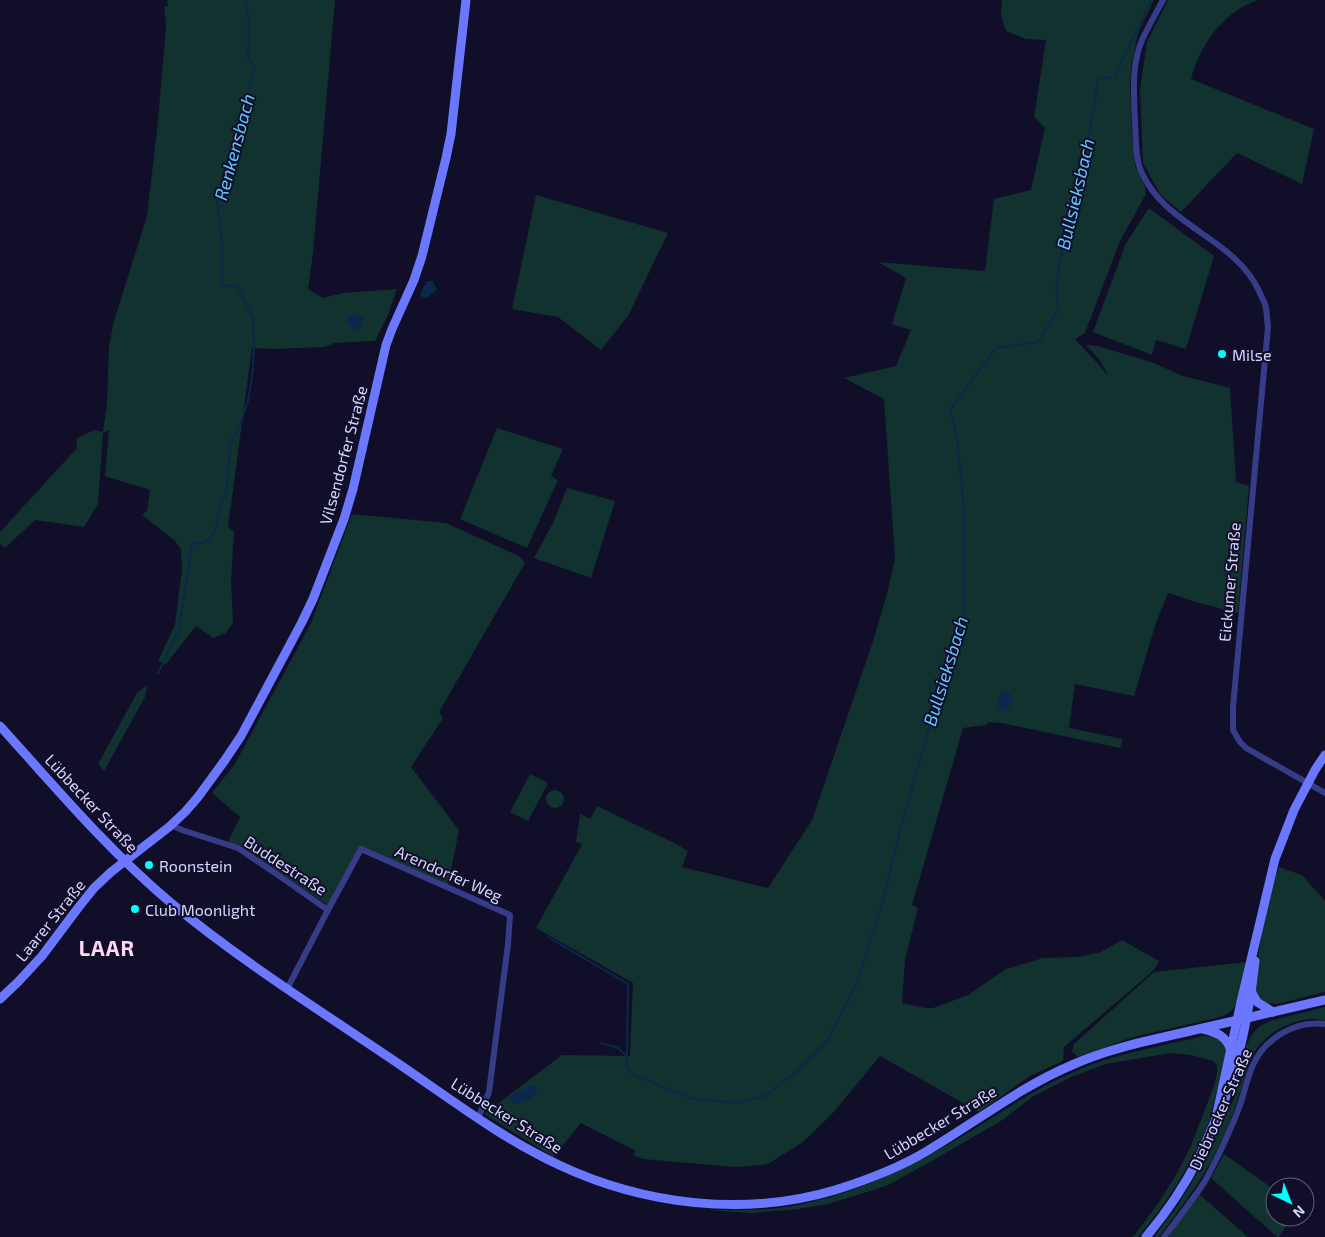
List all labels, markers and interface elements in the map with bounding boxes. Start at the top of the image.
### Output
water label: Renkensbach [209,91,259,203]
water label: Bullsieksbach [1052,136,1098,252]
place label: Milse [1232,345,1271,364]
marker: Milse [1216,348,1228,360]
street label: Vilsendorfer Straße [315,384,371,526]
street label: Eickumer Straße [1214,521,1244,643]
water label: Bullsieksbach [918,614,972,728]
street label: Lübbecker Straße [42,750,142,856]
street label: Buddestraße [241,831,331,899]
street label: Arendorfer Weg [393,841,506,905]
place label: Roonstein [159,856,232,875]
marker: Roonstein [143,859,155,871]
street label: Laarer Straße [11,875,89,965]
place label: Club Moonlight [145,900,255,919]
marker: Club Moonlight [129,903,141,915]
district label: LAAR [79,935,135,960]
street label: Diebrocker Straße [1185,1045,1255,1173]
street label: Lübbecker Straße [448,1073,566,1157]
street label: Lübbecker Straße [880,1081,1000,1163]
north arrow [1265,1177,1315,1227]
text: N [1290,1202,1309,1222]

